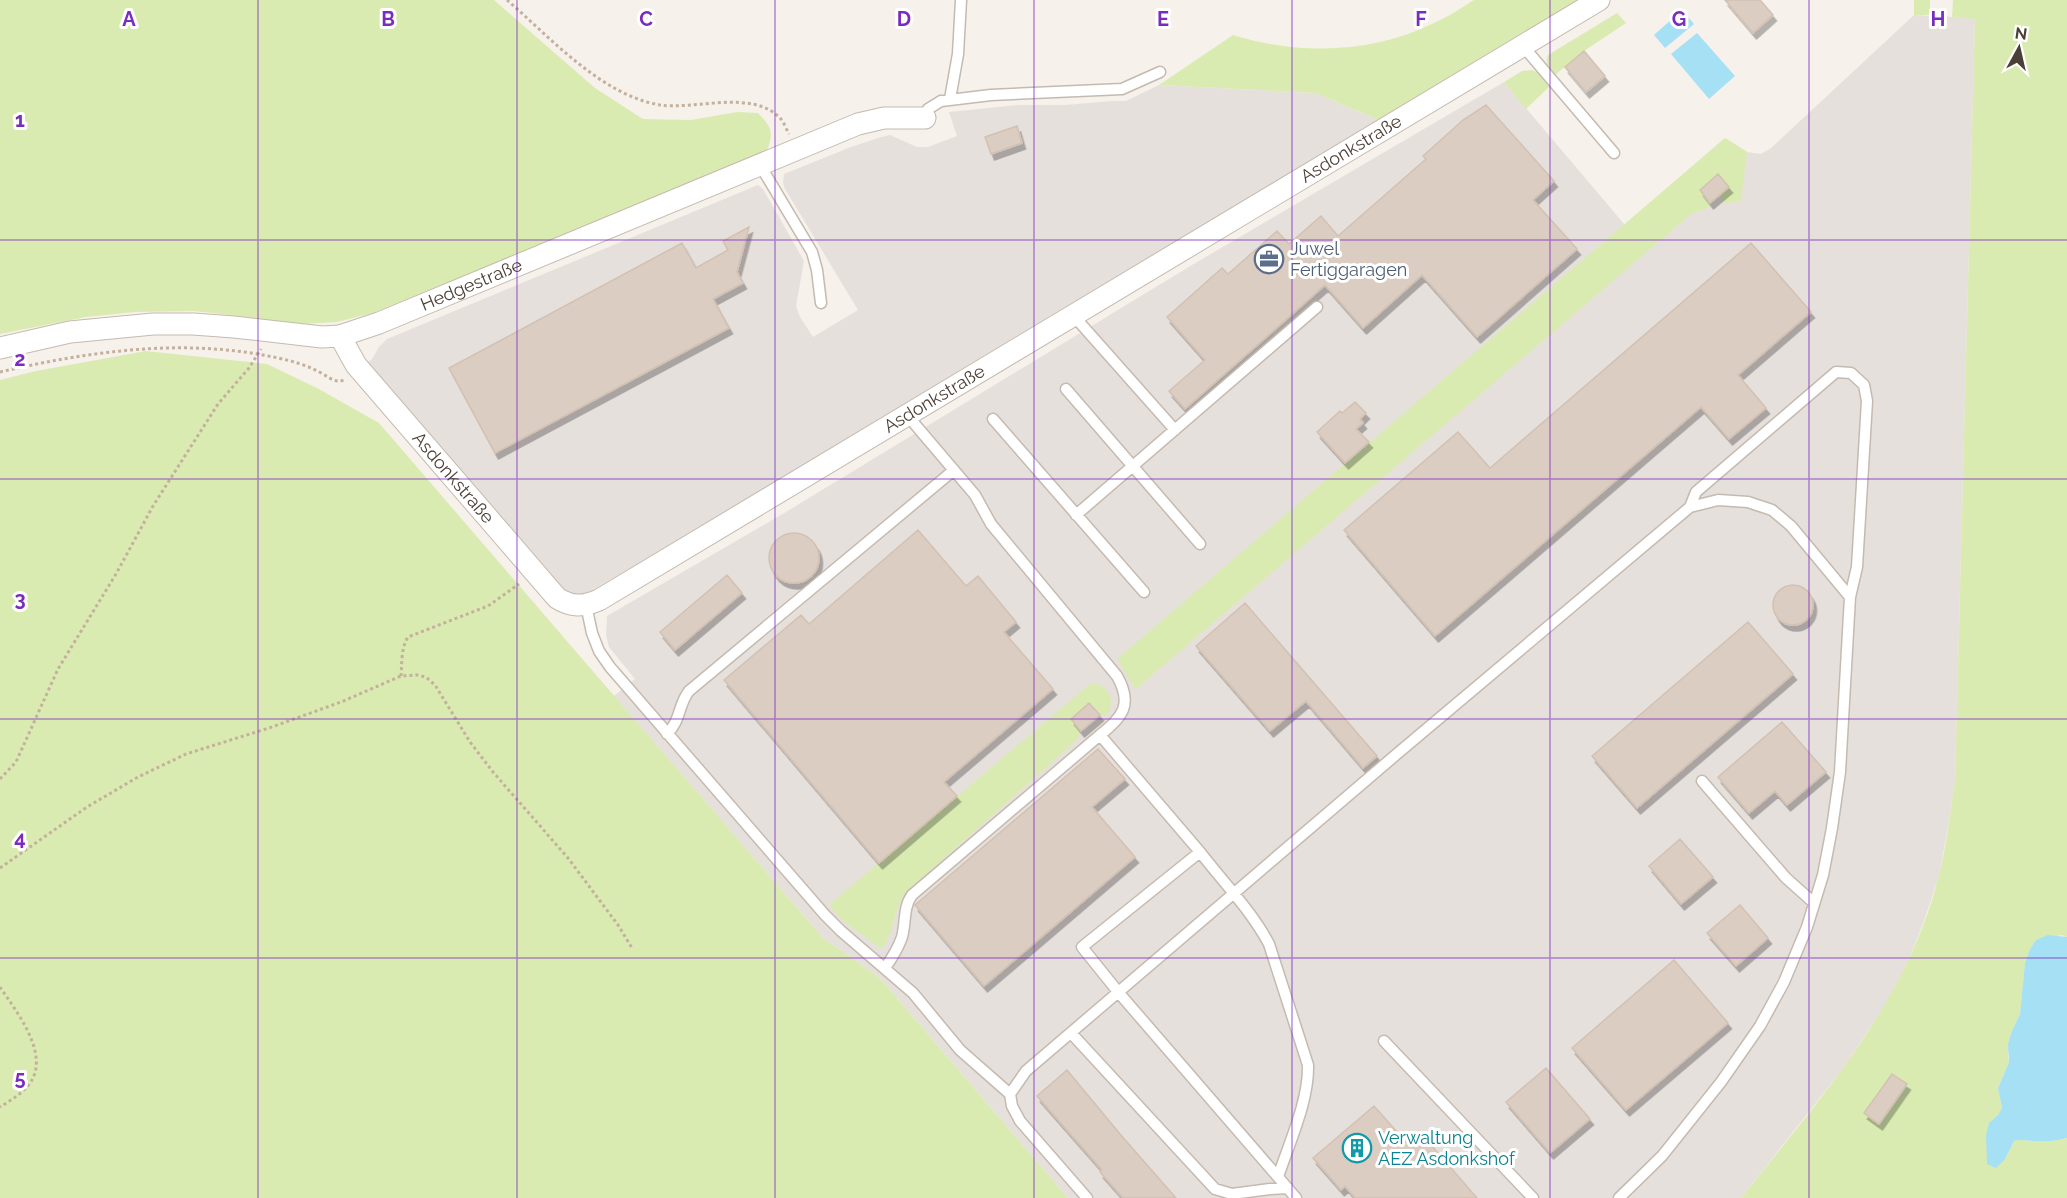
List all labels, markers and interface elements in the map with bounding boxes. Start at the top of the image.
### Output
text: A [122,7,136,31]
text: B [381,7,395,31]
text: C [639,7,653,31]
text: D [897,7,911,31]
text: E [1157,7,1169,31]
text: F [1415,7,1427,31]
text: G [1672,7,1686,31]
text: H [1931,7,1945,31]
north arrow [1989,18,2049,78]
text: N [2014,23,2028,44]
text: 1 [15,108,25,132]
street label: Asdonkstraße [1296,110,1405,187]
place label: Juwel Fertiggaragen [1290,238,1407,280]
office icon: Juwel Fertiggaragen [1253,243,1285,275]
street label: Hedgestraße [417,254,525,315]
text: 2 [14,347,26,371]
street label: Asdonkstraße [880,360,989,437]
street label: Asdonkstraße [408,427,499,528]
text: 3 [14,587,26,611]
text: 4 [14,826,26,850]
text: 5 [14,1066,26,1090]
place label: Verwaltung AEZ Asdonkshof [1378,1127,1516,1169]
building icon: Verwaltung AEZ Asdonkshof [1341,1132,1373,1164]

